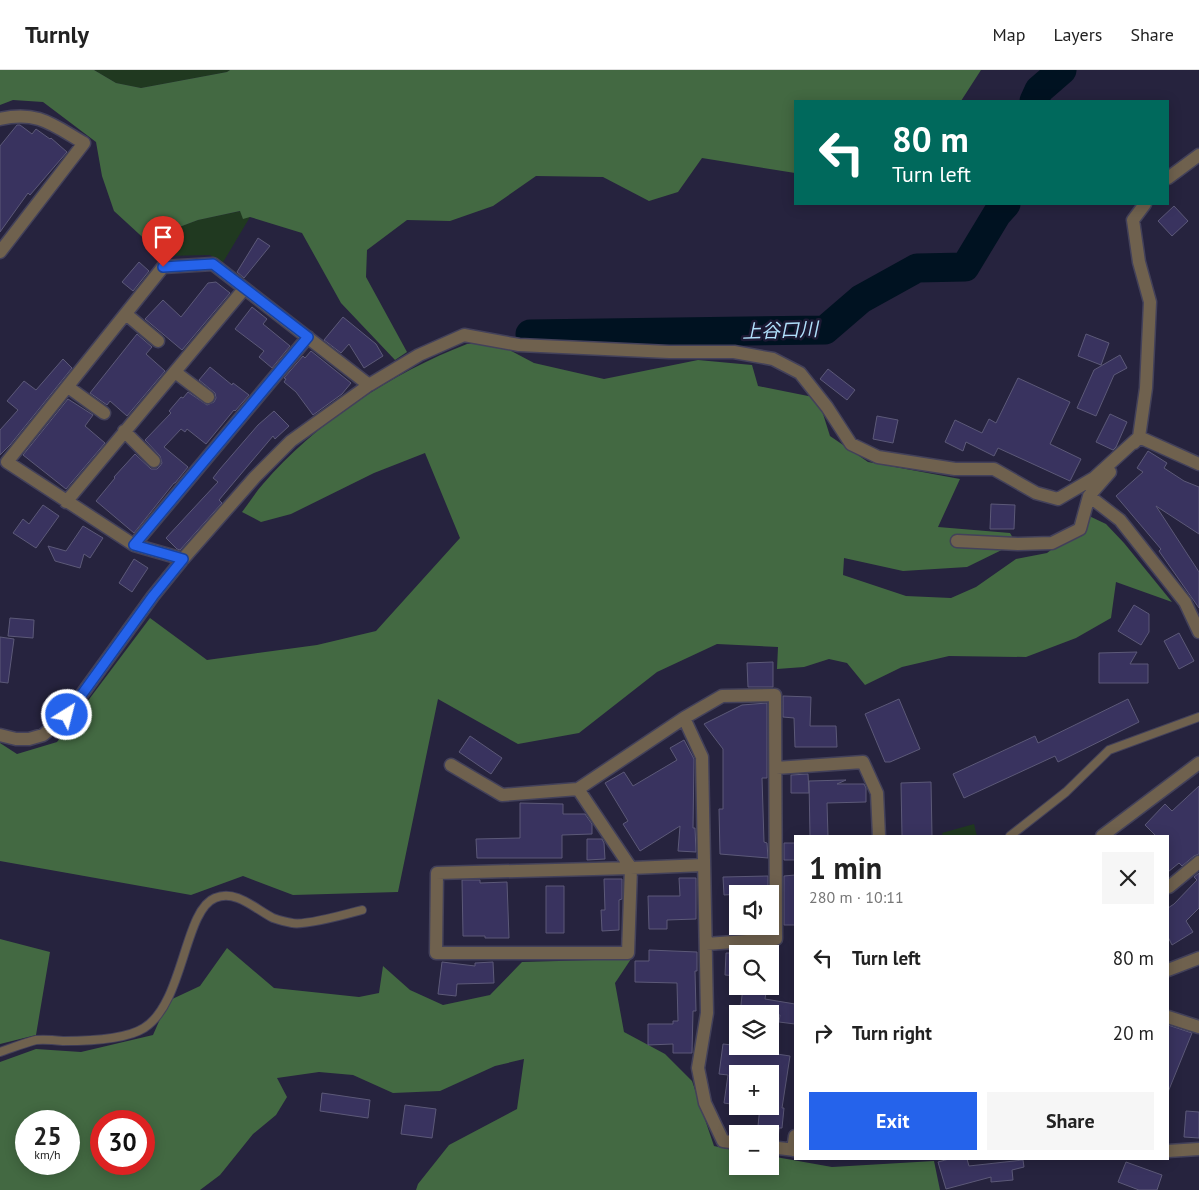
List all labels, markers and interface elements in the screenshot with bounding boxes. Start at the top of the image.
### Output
text: Turnly [25,19,89,50]
text: Map [993,23,1025,46]
text: Layers [1053,23,1102,46]
text: Share [1130,23,1174,46]
text: 80 m [892,116,969,162]
icon: left [809,120,874,185]
text: Turn left [892,160,971,188]
pin [142,216,184,267]
icon: arrive [149,223,177,251]
water label: 上谷口川 [742,317,820,343]
position arrow [40,688,92,740]
text: 1 min [809,848,882,887]
button: close [1102,852,1154,904]
map controls [729,885,779,1175]
button: sound [729,885,779,935]
text: 280 m · 10:11 [809,887,904,907]
icon: left [809,944,837,972]
button: search [729,945,779,995]
text: Turn left [852,946,921,970]
text: 80 m [1113,946,1154,970]
button: layers [729,1005,779,1055]
icon: right [809,1019,837,1047]
text: Turn right [852,1021,932,1045]
text: 20 m [1113,1021,1154,1045]
button: + [729,1065,779,1115]
button: Exit [809,1092,977,1150]
button: Share [987,1092,1154,1150]
speed limit sign: 30 [90,1110,155,1175]
text: 25 [33,1120,62,1152]
button: − [729,1125,779,1175]
text: km/h [34,1147,61,1162]

